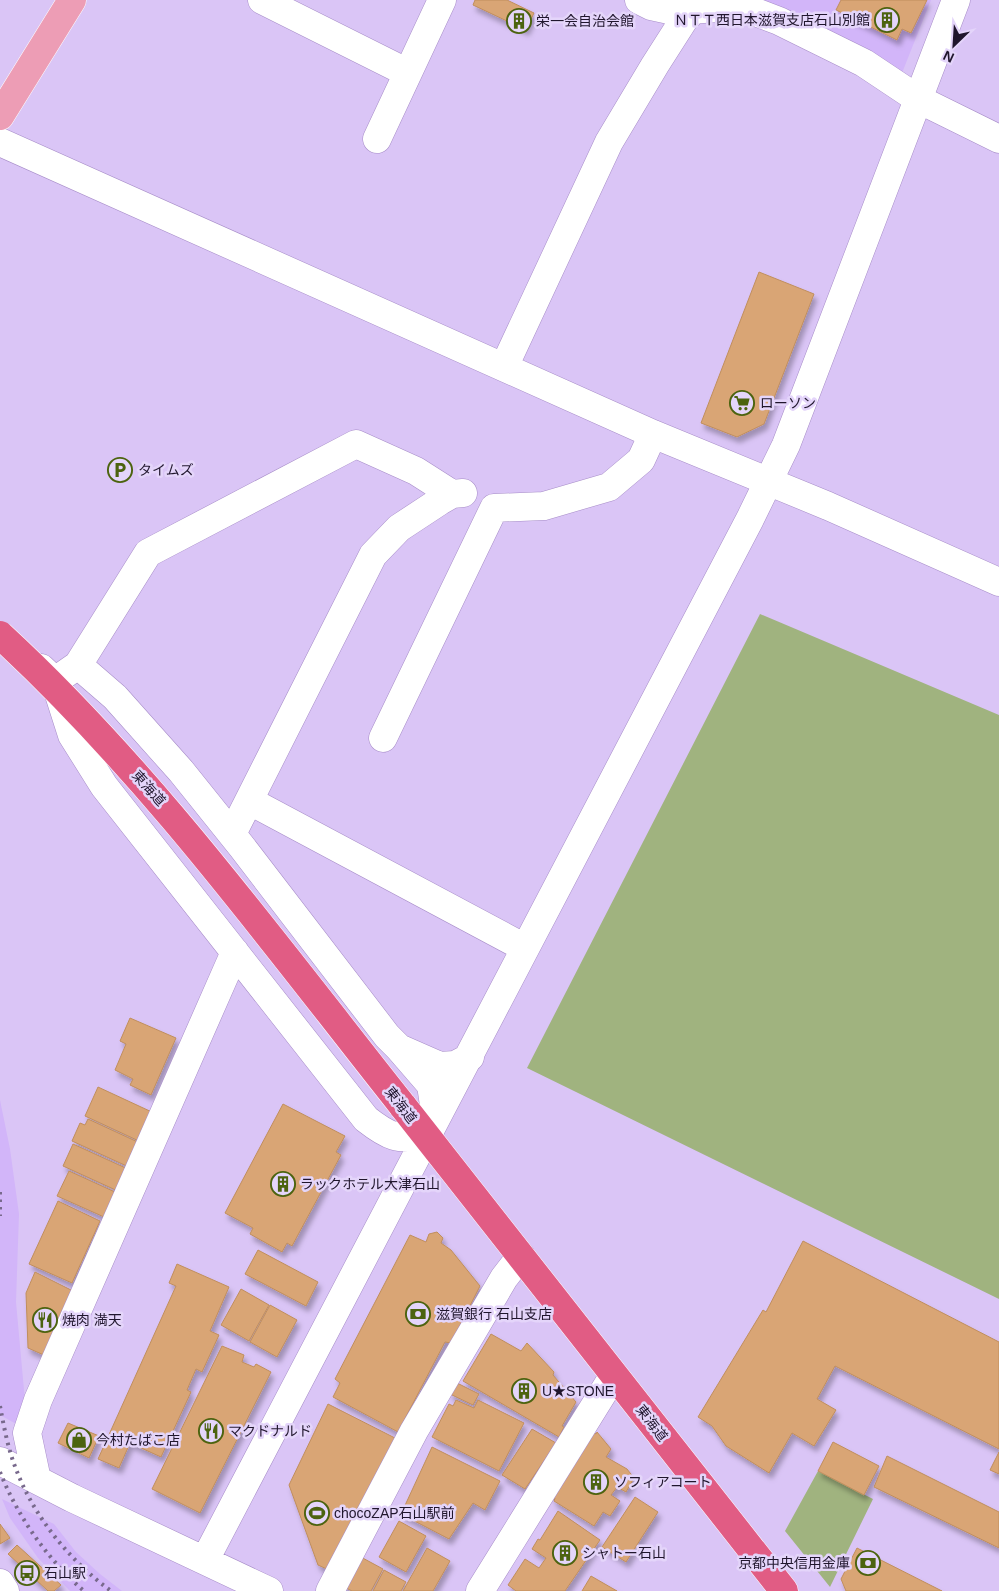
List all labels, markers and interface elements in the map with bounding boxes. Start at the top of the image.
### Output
building icon: ＮＴＴ西日本滋賀支店石山別館 [874,7,900,33]
building icon: 栄一会自治会館 [506,8,532,34]
place label: ＮＴＴ西日本滋賀支店石山別館 [674,12,870,28]
place label: 栄一会自治会館 [536,13,634,29]
north arrow [929,20,979,70]
text: N [941,47,956,66]
supermarket icon: ローソン [729,390,755,416]
place label: ローソン [760,395,816,411]
parking icon: タイムズ [107,457,133,483]
place label: タイムズ [138,462,194,478]
street label: 東海道 [129,767,169,809]
street label: 東海道 [382,1084,420,1126]
building icon: ラックホテル大津石山 [270,1171,296,1197]
place label: ラックホテル大津石山 [300,1176,440,1192]
bank icon: 滋賀銀行 石山支店 [405,1301,431,1327]
place label: 滋賀銀行 石山支店 [436,1306,552,1322]
restaurant icon: 焼肉 満天 [32,1307,58,1333]
place label: 焼肉 満天 [62,1312,122,1328]
building icon: U★STONE [511,1378,537,1404]
place label: U★STONE [542,1383,614,1399]
street label: 東海道 [633,1402,671,1444]
restaurant icon: マクドナルド [198,1418,224,1444]
place label: マクドナルド [228,1423,312,1439]
shop icon: 今村たばこ店 [66,1427,92,1453]
place label: 今村たばこ店 [96,1432,180,1448]
building icon: ソフィアコート [583,1469,609,1495]
place label: ソフィアコート [614,1474,712,1490]
sports icon: chocoZAP石山駅前 [304,1500,330,1526]
place label: chocoZAP石山駅前 [334,1505,455,1521]
building icon: シャトー石山 [552,1540,578,1566]
place label: シャトー石山 [582,1545,666,1561]
bank icon: 京都中央信用金庫 [855,1550,881,1576]
place label: 京都中央信用金庫 [738,1555,850,1571]
bus stop icon: 石山駅 [14,1560,40,1586]
place label: 石山駅 [44,1565,86,1581]

